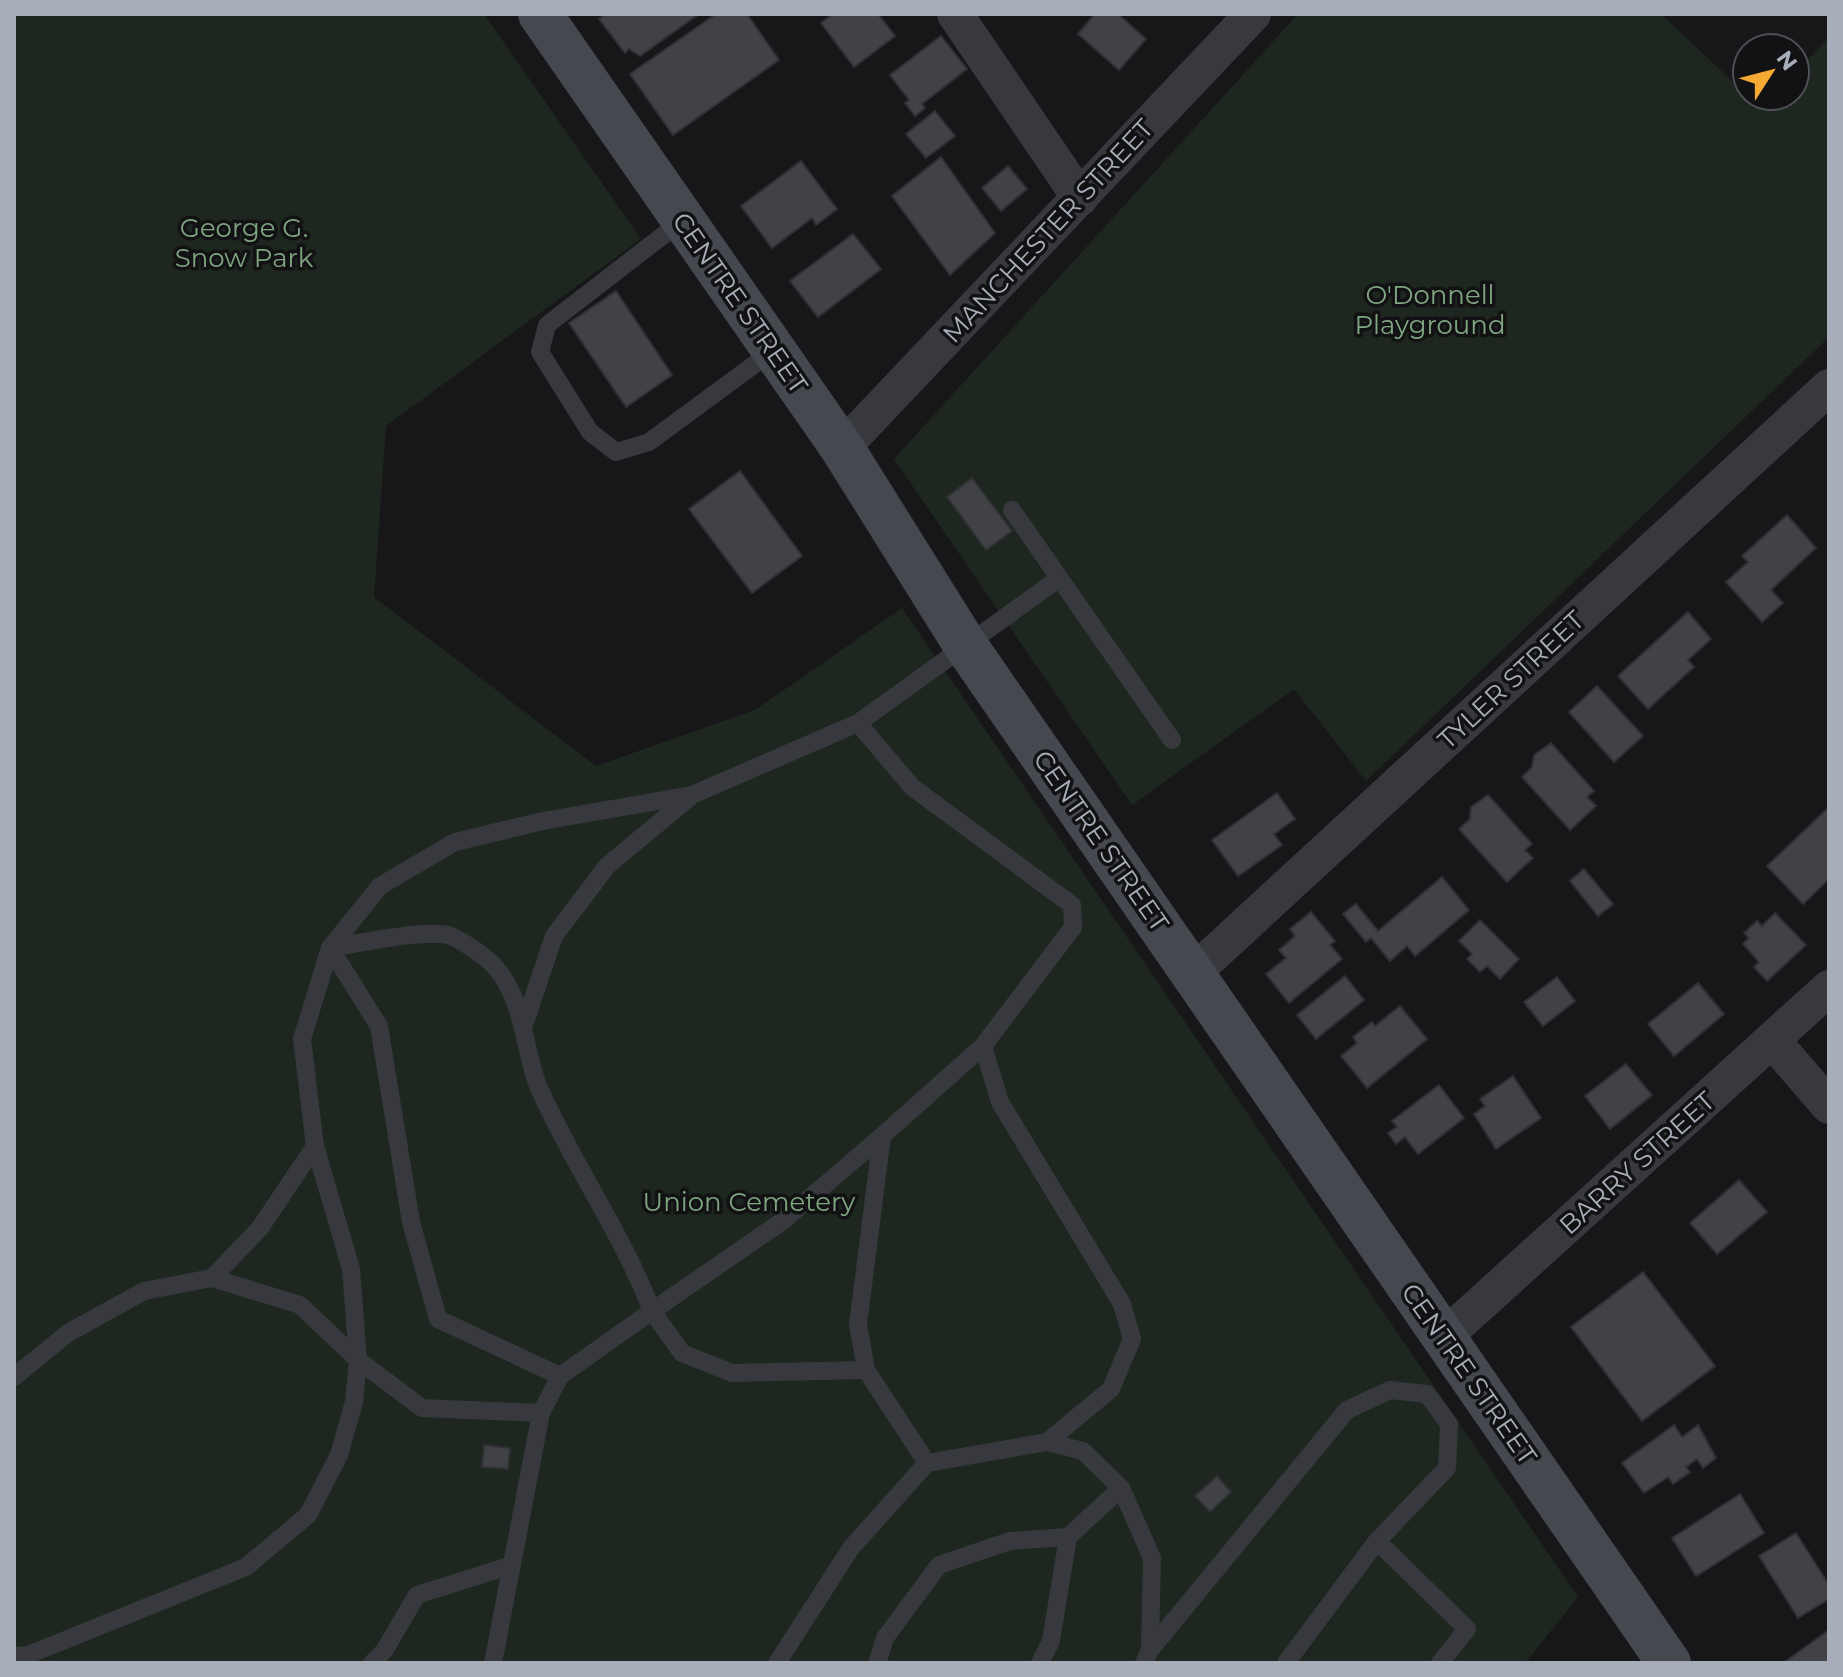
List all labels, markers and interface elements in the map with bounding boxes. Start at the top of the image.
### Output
north arrow [1731,32,1811,112]
text: N [1771,45,1803,76]
street label: MANCHESTER STREET [936,112,1160,350]
street label: CENTRE STREET [666,206,815,400]
park label: George G. Snow Park [175,212,314,274]
park label: O'Donnell Playground [1354,279,1506,341]
street label: TYLER STREET [1431,604,1591,756]
street label: CENTRE STREET [1027,744,1176,938]
street label: BARRY STREET [1553,1085,1721,1241]
park label: Union Cemetery [643,1186,856,1218]
street label: CENTRE STREET [1395,1277,1544,1471]

